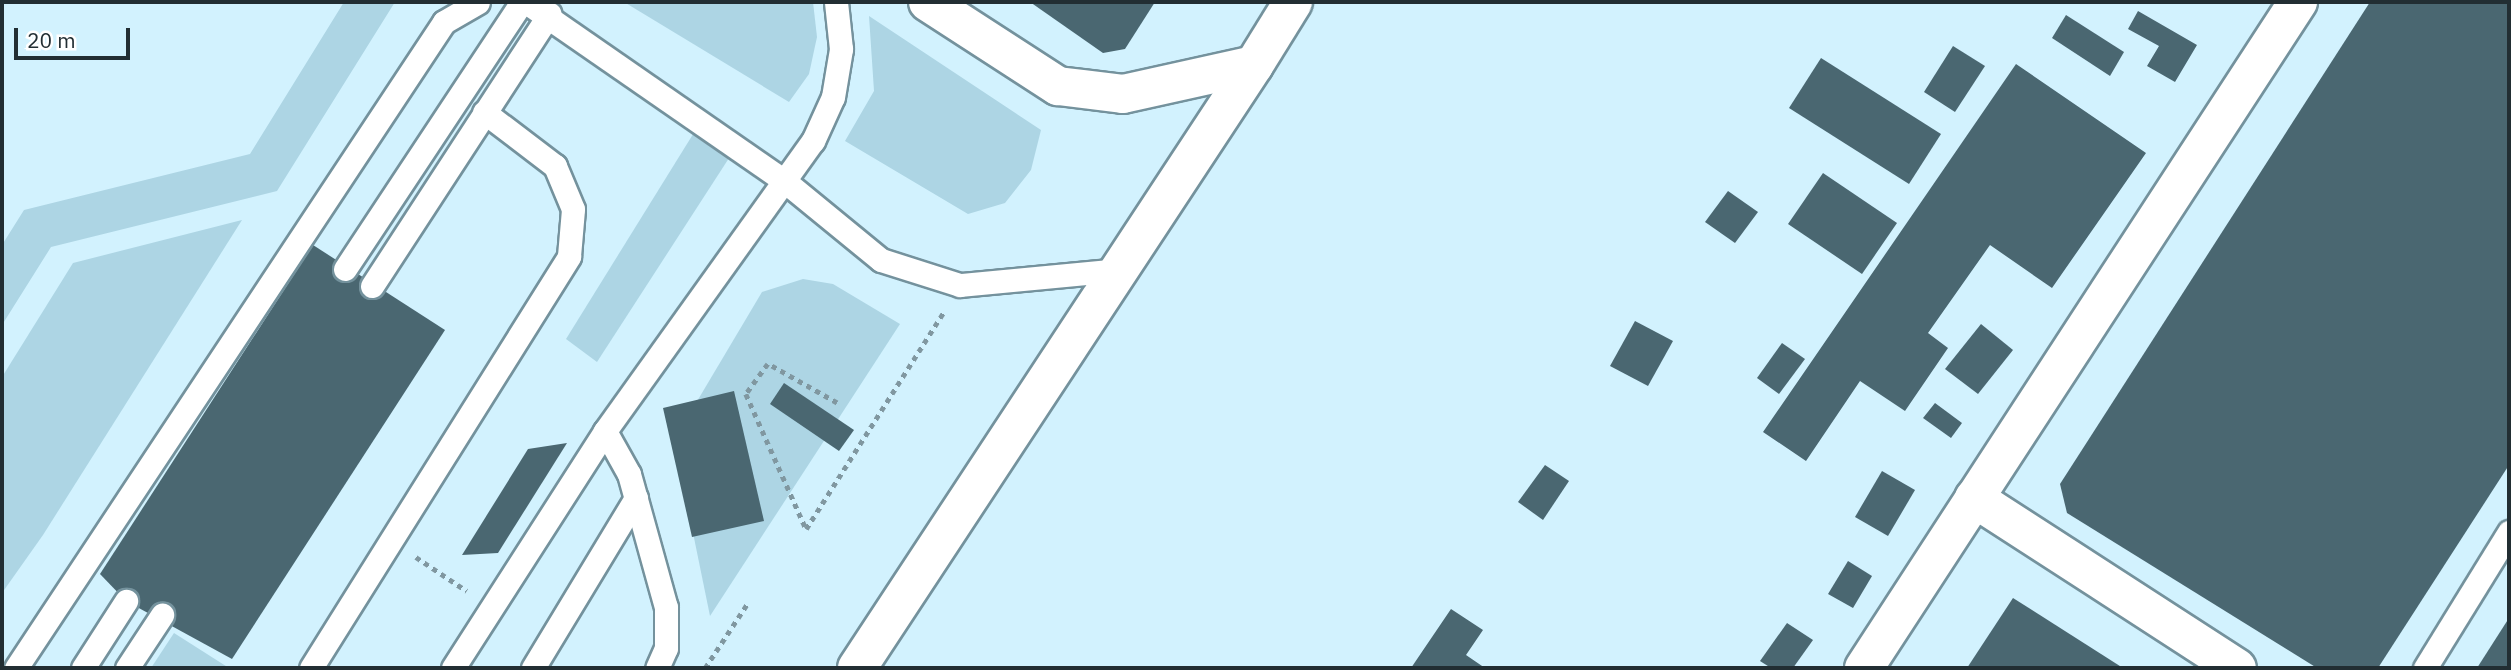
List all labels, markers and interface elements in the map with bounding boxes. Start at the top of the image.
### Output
scale bar [18,14,133,58]
text: 20 m [27,26,76,54]

